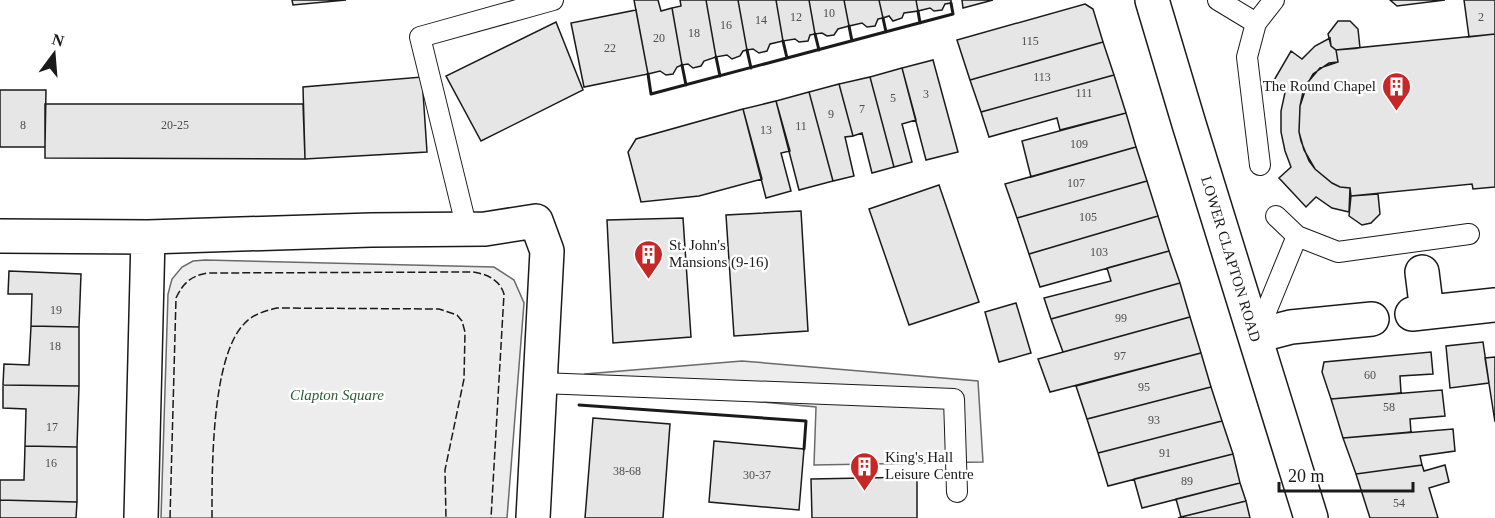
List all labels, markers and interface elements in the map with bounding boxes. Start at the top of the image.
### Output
house number: 10 [823,6,835,20]
house number: 12 [790,10,802,24]
house number: 2 [1478,10,1484,24]
house number: 14 [755,13,767,27]
house number: 16 [720,18,732,32]
north arrow [24,24,84,84]
house number: 18 [688,26,700,40]
text: N [50,30,66,50]
house number: 20 [653,31,665,45]
house number: 115 [1021,34,1039,48]
house number: 22 [604,41,616,55]
house number: 113 [1033,70,1051,84]
building icon: The Round Chapel [1381,70,1413,112]
place label: The Round Chapel [1263,78,1376,94]
house number: 111 [1075,86,1093,100]
house number: 3 [923,87,929,101]
house number: 5 [890,91,896,105]
house number: 7 [859,102,865,116]
house number: 9 [828,107,834,121]
house number: 8 [20,118,26,132]
house number: 20-25 [161,118,189,132]
house number: 11 [795,119,807,133]
house number: 13 [760,123,772,137]
house number: 109 [1070,137,1088,151]
street label: LOWER CLAPTON ROAD [1198,174,1264,344]
house number: 107 [1067,176,1085,190]
house number: 105 [1079,210,1097,224]
place label: St. John's Mansions (9-16) [669,237,769,271]
building icon: St. John's Mansions (9-16) [632,238,664,280]
house number: 103 [1090,245,1108,259]
house number: 19 [50,303,62,317]
house number: 99 [1115,311,1127,325]
house number: 18 [49,339,61,353]
house number: 97 [1114,349,1126,363]
house number: 60 [1364,368,1376,382]
house number: 95 [1138,380,1150,394]
park label: Clapton Square [290,387,384,403]
house number: 58 [1383,400,1395,414]
house number: 93 [1148,413,1160,427]
house number: 17 [46,420,58,434]
house number: 91 [1159,446,1171,460]
place label: King's Hall Leisure Centre [885,449,974,482]
building icon: King's Hall Leisure Centre [848,450,880,492]
scale bar [1279,455,1412,493]
house number: 16 [45,456,57,470]
house number: 38-68 [613,464,641,478]
text: 20 m [1288,466,1325,486]
house number: 30-37 [743,468,771,482]
house number: 89 [1181,474,1193,488]
house number: 54 [1393,496,1405,510]

